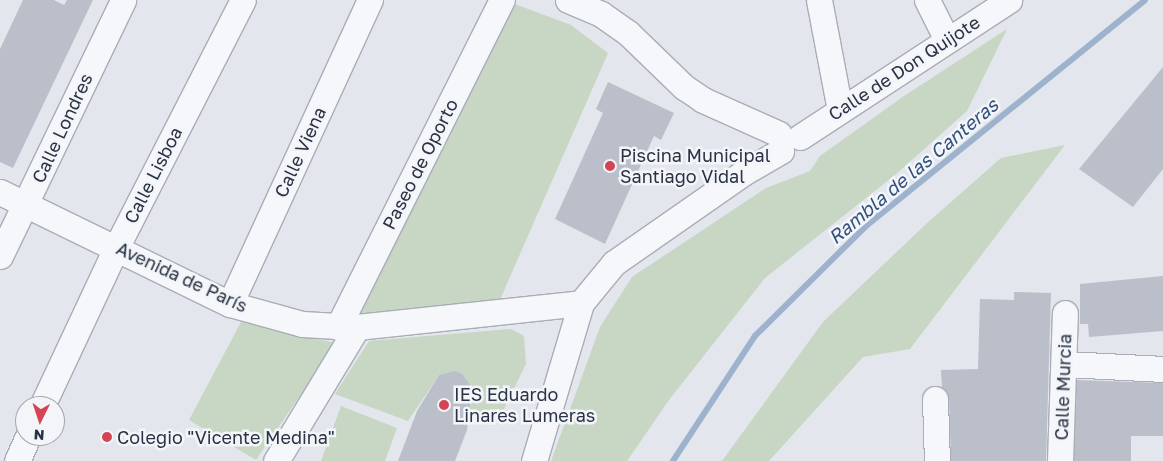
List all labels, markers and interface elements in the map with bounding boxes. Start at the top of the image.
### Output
street label: Calle de Don Quijote [824,11,984,125]
street label: Calle Londres [27,70,97,186]
water label: Rambla de las Canteras [824,93,1002,249]
street label: Paseo de Oporto [378,95,462,233]
street label: Calle Viena [270,103,330,201]
street label: Calle Lisboa [119,123,187,227]
place label: Piscina Municipal Santiago Vidal [620,145,770,188]
marker: Piscina Municipal Santiago Vidal [604,160,616,172]
street label: Avenida de París [113,237,251,317]
street label: Calle Murcia [1050,333,1076,441]
place label: IES Eduardo Linares Lumeras [454,384,595,426]
north arrow [15,396,65,446]
marker: IES Eduardo Linares Lumeras [438,399,450,411]
place label: Colegio "Vicente Medina" [117,426,335,448]
text: N [33,427,45,444]
marker: Colegio "Vicente Medina" [101,431,113,443]

